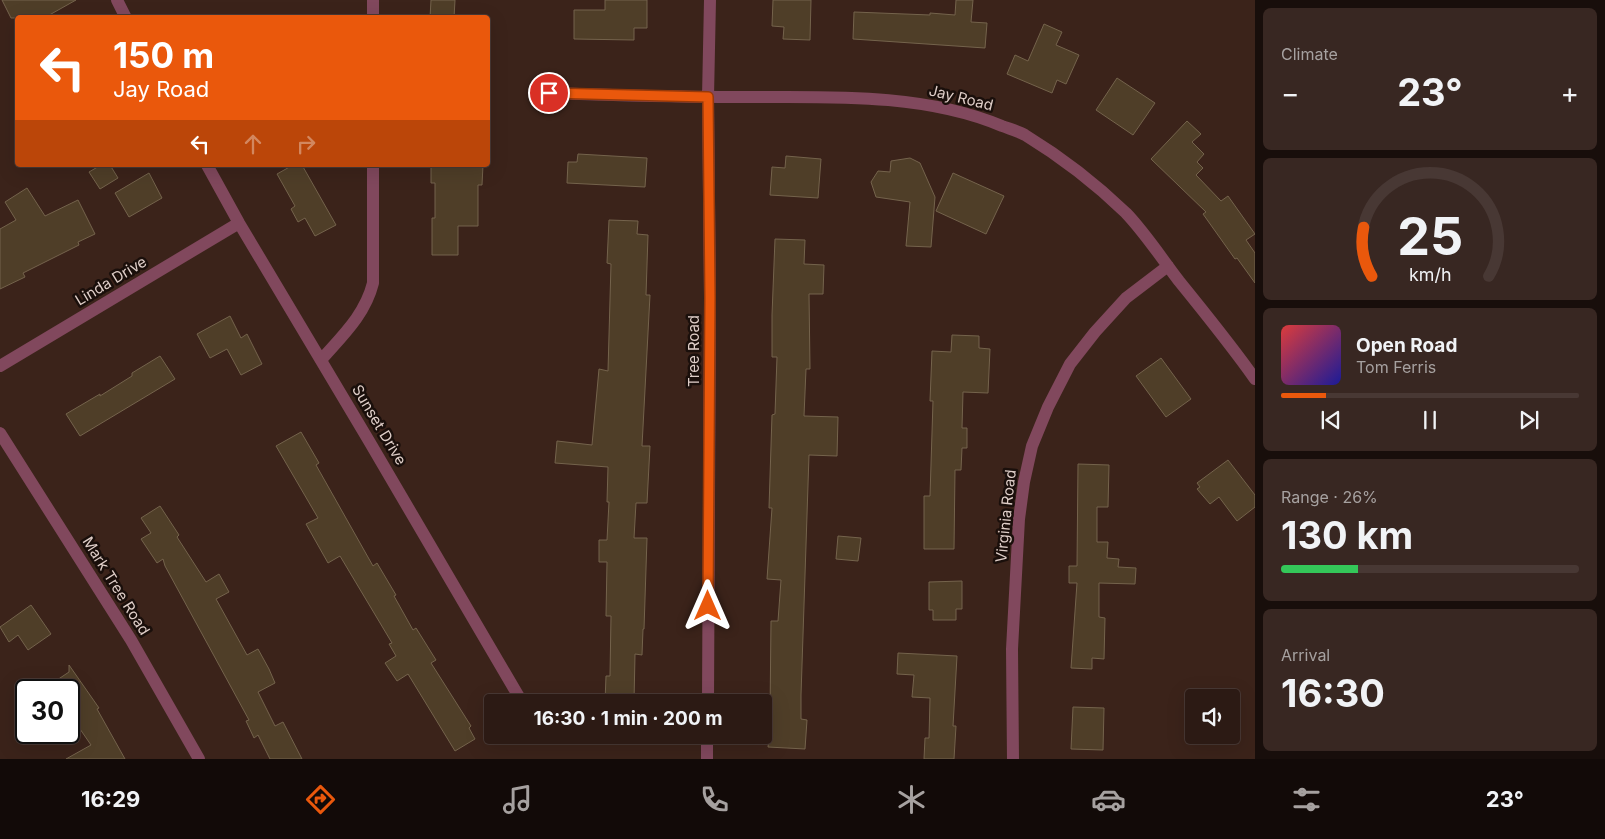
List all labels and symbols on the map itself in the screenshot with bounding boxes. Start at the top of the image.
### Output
pin [528,72,570,114]
street label: Jay Road [927,80,995,115]
street label: Linda Drive [72,252,150,309]
street label: Tree Road [684,315,703,387]
street label: Sunset Drive [348,381,411,468]
street label: Virginia Road [991,468,1020,563]
street label: Mark Tree Road [79,533,154,638]
position arrow [681,579,733,631]
speed limit sign: 30 [15,679,80,744]

